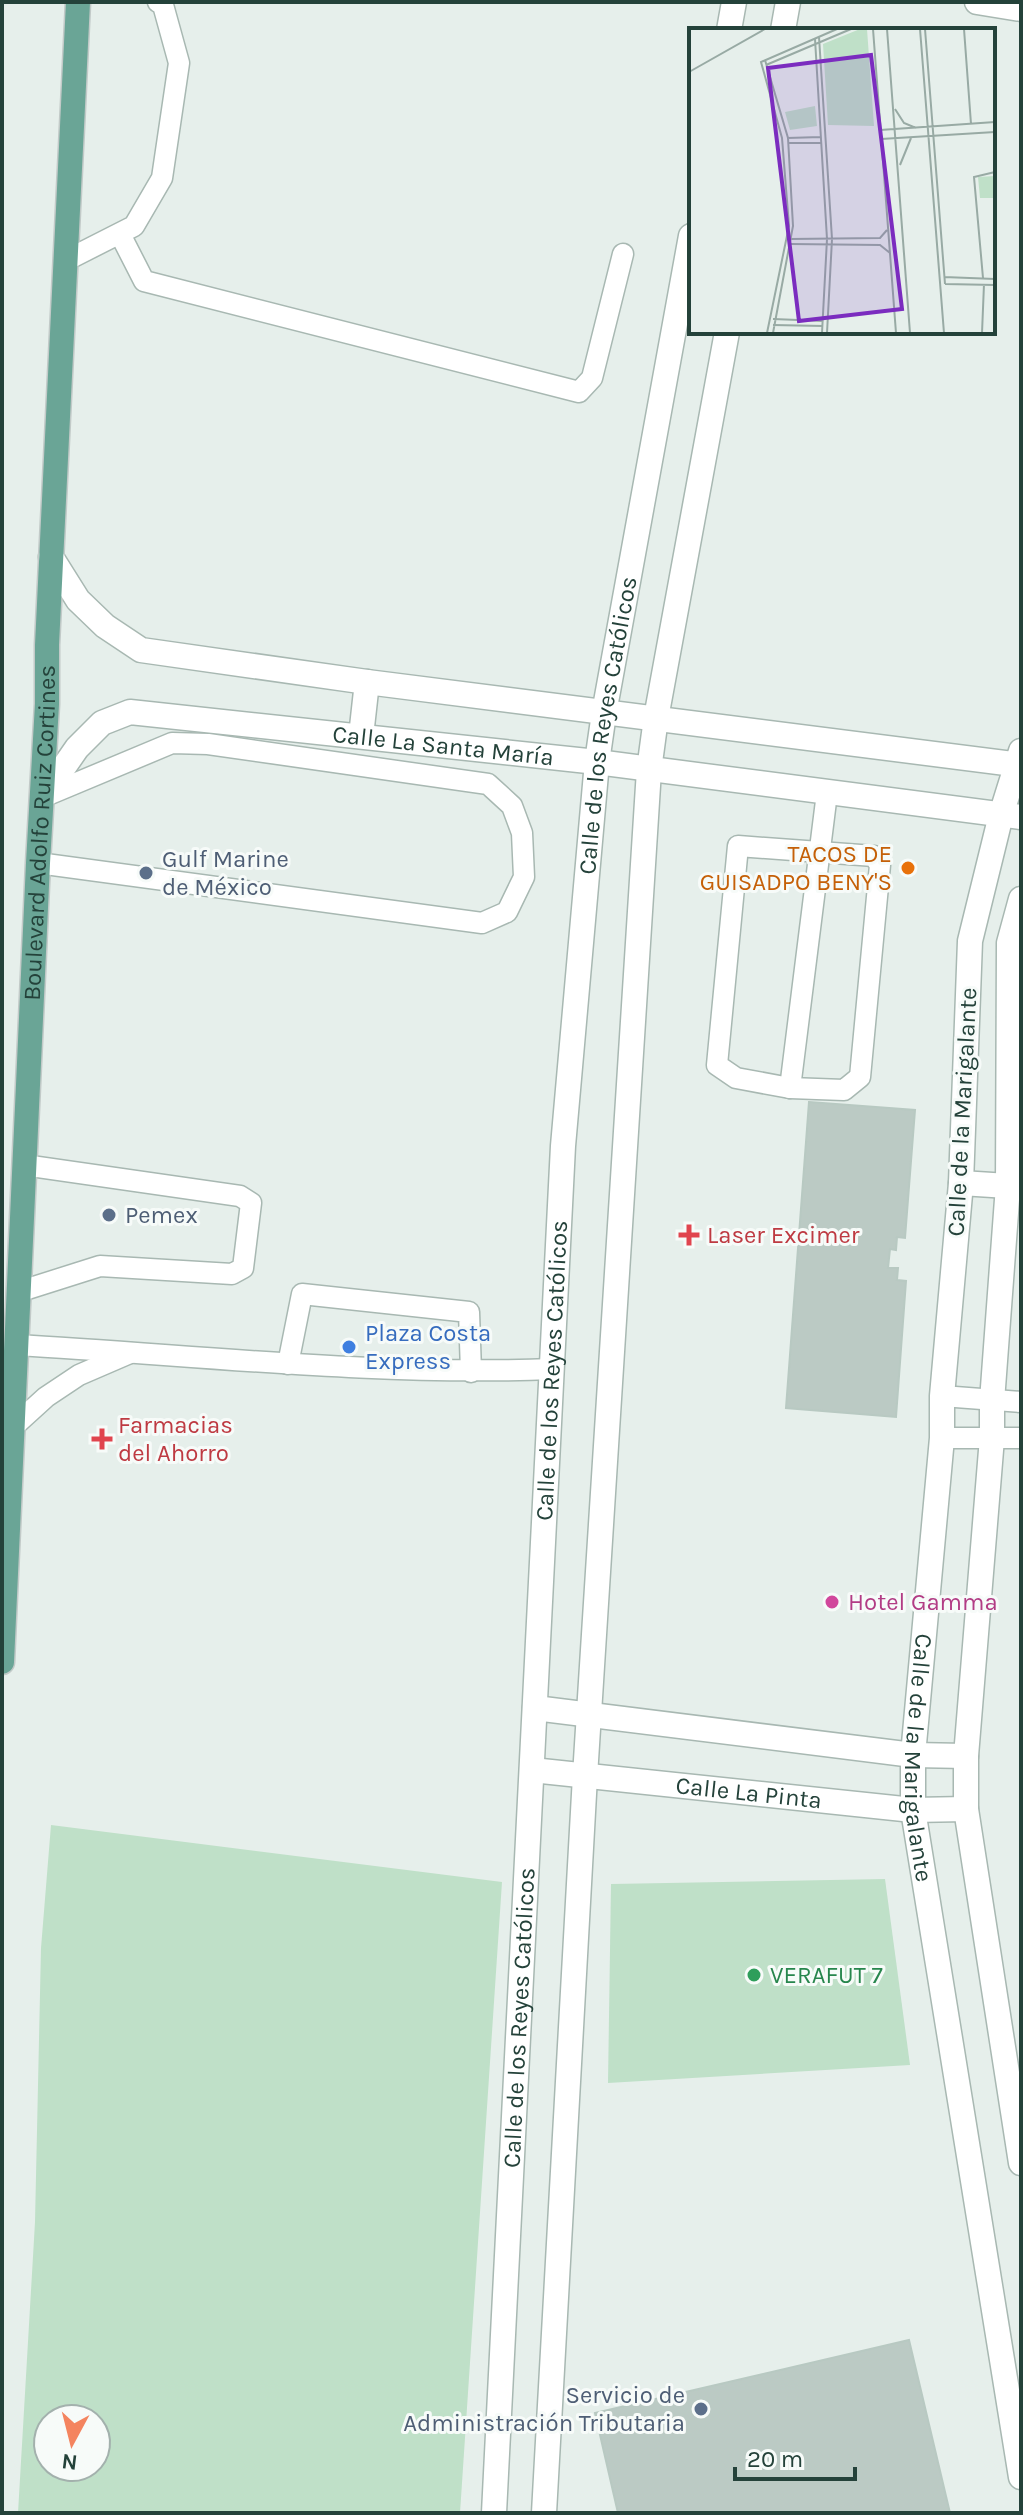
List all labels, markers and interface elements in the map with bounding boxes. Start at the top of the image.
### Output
inset map [689,28,995,334]
street label: Calle de los Reyes Católicos [573,574,643,875]
street label: Boulevard Adolfo Ruiz Cortines [18,665,61,1001]
street label: Calle La Santa María [331,720,555,771]
place label: TACOS DE GUISADPO BENY'S [700,840,892,896]
place label: Gulf Marine de México [162,845,289,901]
marker: TACOS DE GUISADPO BENY'S [899,859,917,877]
marker: Gulf Marine de México [137,864,155,882]
street label: Calle de la Marigalante [941,987,983,1237]
place label: Pemex [125,1201,198,1229]
marker: Pemex [100,1206,118,1224]
street label: Calle de los Reyes Católicos [530,1219,573,1521]
place label: Laser Excimer [707,1221,860,1249]
marker: Laser Excimer [678,1224,700,1246]
place label: Plaza Costa Express [365,1319,491,1375]
marker: Plaza Costa Express [340,1338,358,1356]
place label: Farmacias del Ahorro [118,1411,233,1467]
marker: Farmacias del Ahorro [93,1430,111,1448]
place label: Hotel Gamma [848,1588,998,1616]
marker: Hotel Gamma [823,1593,841,1611]
street label: Calle de la Marigalante [899,1632,938,1884]
street label: Calle La Pinta [674,1771,823,1814]
street label: Calle de los Reyes Católicos [497,1867,541,2169]
place label: VERAFUT 7 [770,1961,883,1989]
marker: VERAFUT 7 [745,1966,763,1984]
place label: Servicio de Administración Tributaria [403,2381,685,2437]
marker: Servicio de Administración Tributaria [692,2400,710,2418]
north arrow [32,2403,112,2483]
scale bar [735,2431,855,2481]
text: 20 m [747,2445,803,2473]
text: N [60,2448,79,2476]

